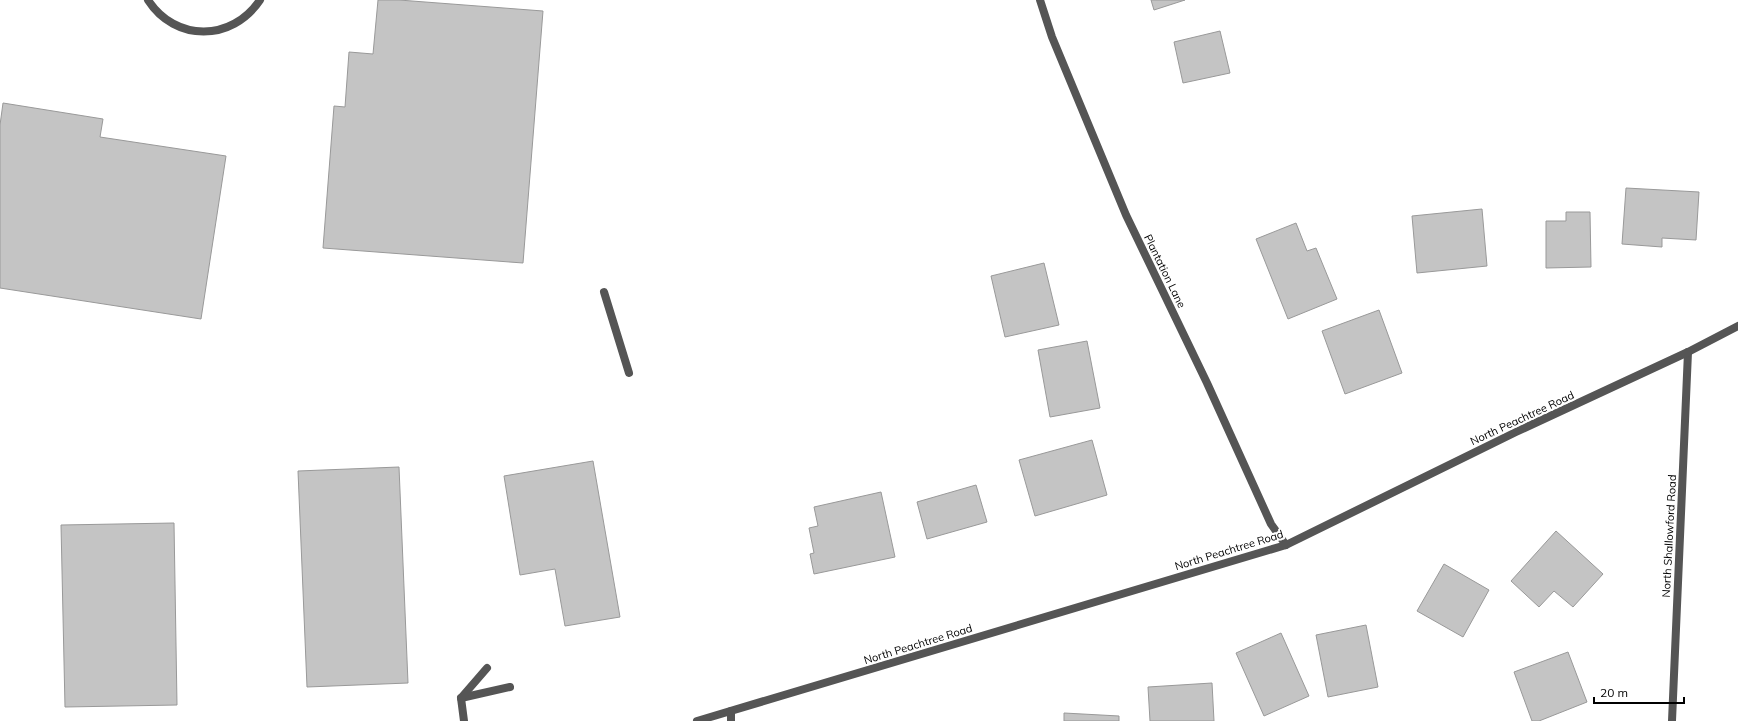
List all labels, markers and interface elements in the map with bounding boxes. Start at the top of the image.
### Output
street label: Plantation Lane [1141,232,1189,310]
street label: North Peachtree Road [1468,388,1576,448]
street label: North Shallowford Road [1659,474,1679,598]
street label: North Peachtree Road [1173,527,1285,573]
street label: North Peachtree Road [862,621,974,667]
scale bar [1594,679,1684,705]
text: 20 m [1600,685,1628,700]

